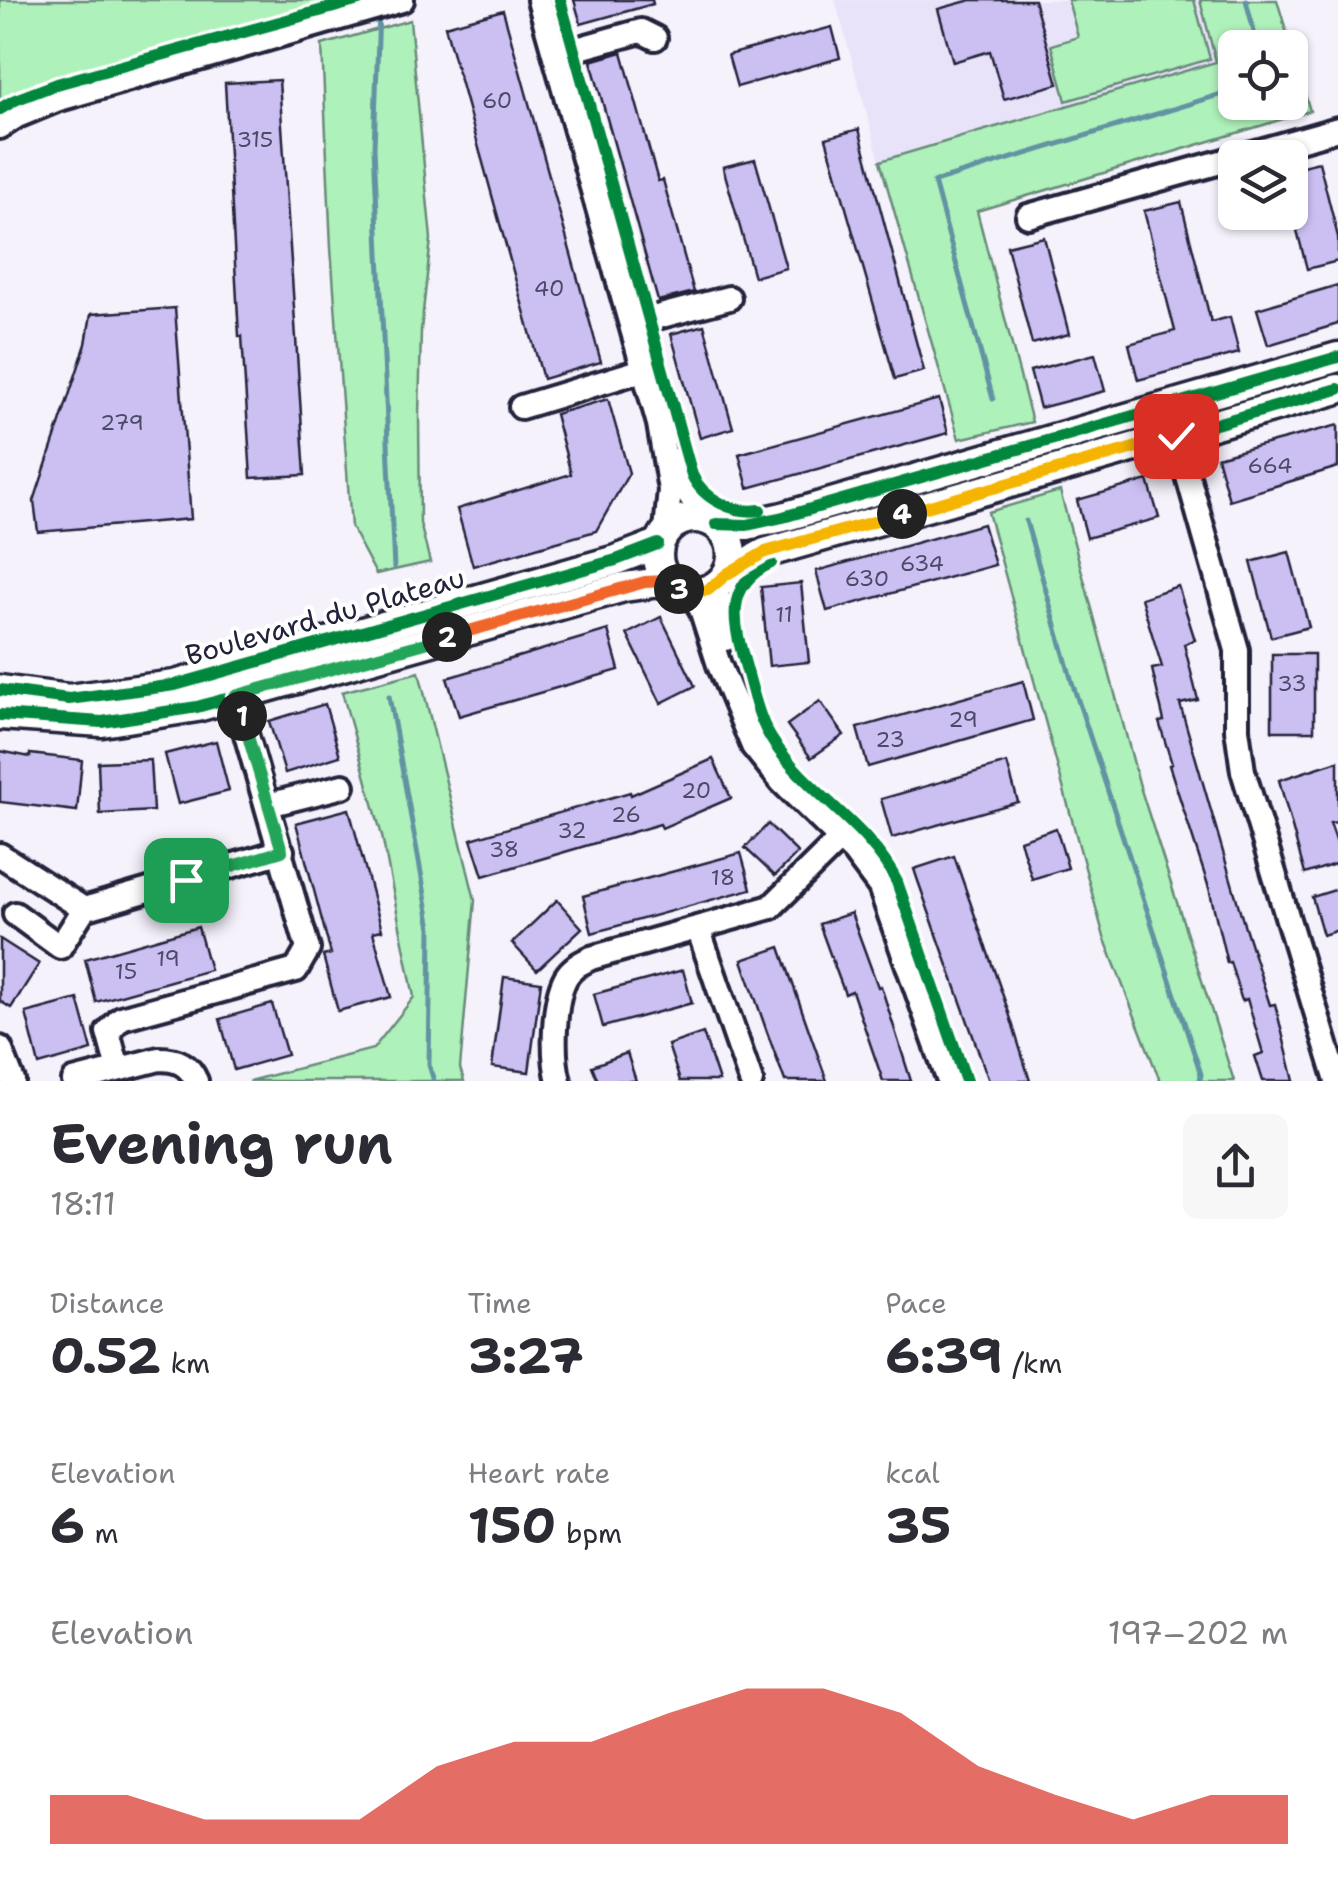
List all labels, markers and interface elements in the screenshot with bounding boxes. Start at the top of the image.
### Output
map controls [1218,30,1308,230]
button: locate [1218,30,1308,120]
house number: 60 [482,86,512,115]
house number: 315 [237,125,273,154]
button: layers [1218,140,1308,230]
house number: 40 [534,274,564,303]
pin [1134,394,1219,479]
house number: 279 [100,408,144,437]
icon: check [1149,409,1204,464]
house number: 664 [1248,451,1292,480]
pin: 4 [877,489,927,539]
text: 4 [892,495,912,533]
house number: 634 [900,549,944,578]
street label: Boulevard du Plateau [181,558,469,674]
pin: 3 [654,564,704,614]
house number: 630 [845,564,889,593]
text: 3 [669,570,689,608]
house number: 11 [775,600,793,629]
pin: 2 [422,612,472,662]
text: 2 [437,618,457,656]
house number: 33 [1277,669,1307,698]
pin: 1 [217,691,267,741]
text: 1 [236,697,248,735]
house number: 29 [948,705,978,734]
house number: 23 [875,725,905,754]
house number: 20 [681,776,711,805]
house number: 26 [611,800,641,829]
house number: 32 [557,816,587,845]
house number: 38 [489,835,519,864]
pin [144,838,229,923]
icon: arrive [159,853,214,908]
house number: 18 [711,863,735,892]
house number: 19 [156,944,180,973]
house number: 15 [115,957,137,986]
text: Evening run [50,1107,393,1181]
button: share [1183,1114,1288,1219]
text: 18:11 [50,1182,116,1225]
text: Distance [50,1284,165,1322]
text: Time [468,1284,532,1322]
text: Pace [885,1284,947,1322]
text: 0.52 [50,1322,161,1389]
text: 3:27 [468,1322,584,1389]
text: 6:39 [885,1322,1003,1389]
text: km [161,1344,210,1382]
text: /km [1003,1344,1062,1382]
text: Elevation [50,1454,175,1492]
text: Heart rate [468,1454,610,1492]
text: kcal [885,1454,940,1492]
text: 6 [50,1492,85,1559]
text: 150 [468,1492,556,1559]
text: 35 [885,1492,951,1559]
text: m [85,1514,119,1552]
text: bpm [556,1514,622,1552]
text: Elevation [50,1611,193,1654]
text: 197–202 m [1108,1611,1288,1654]

